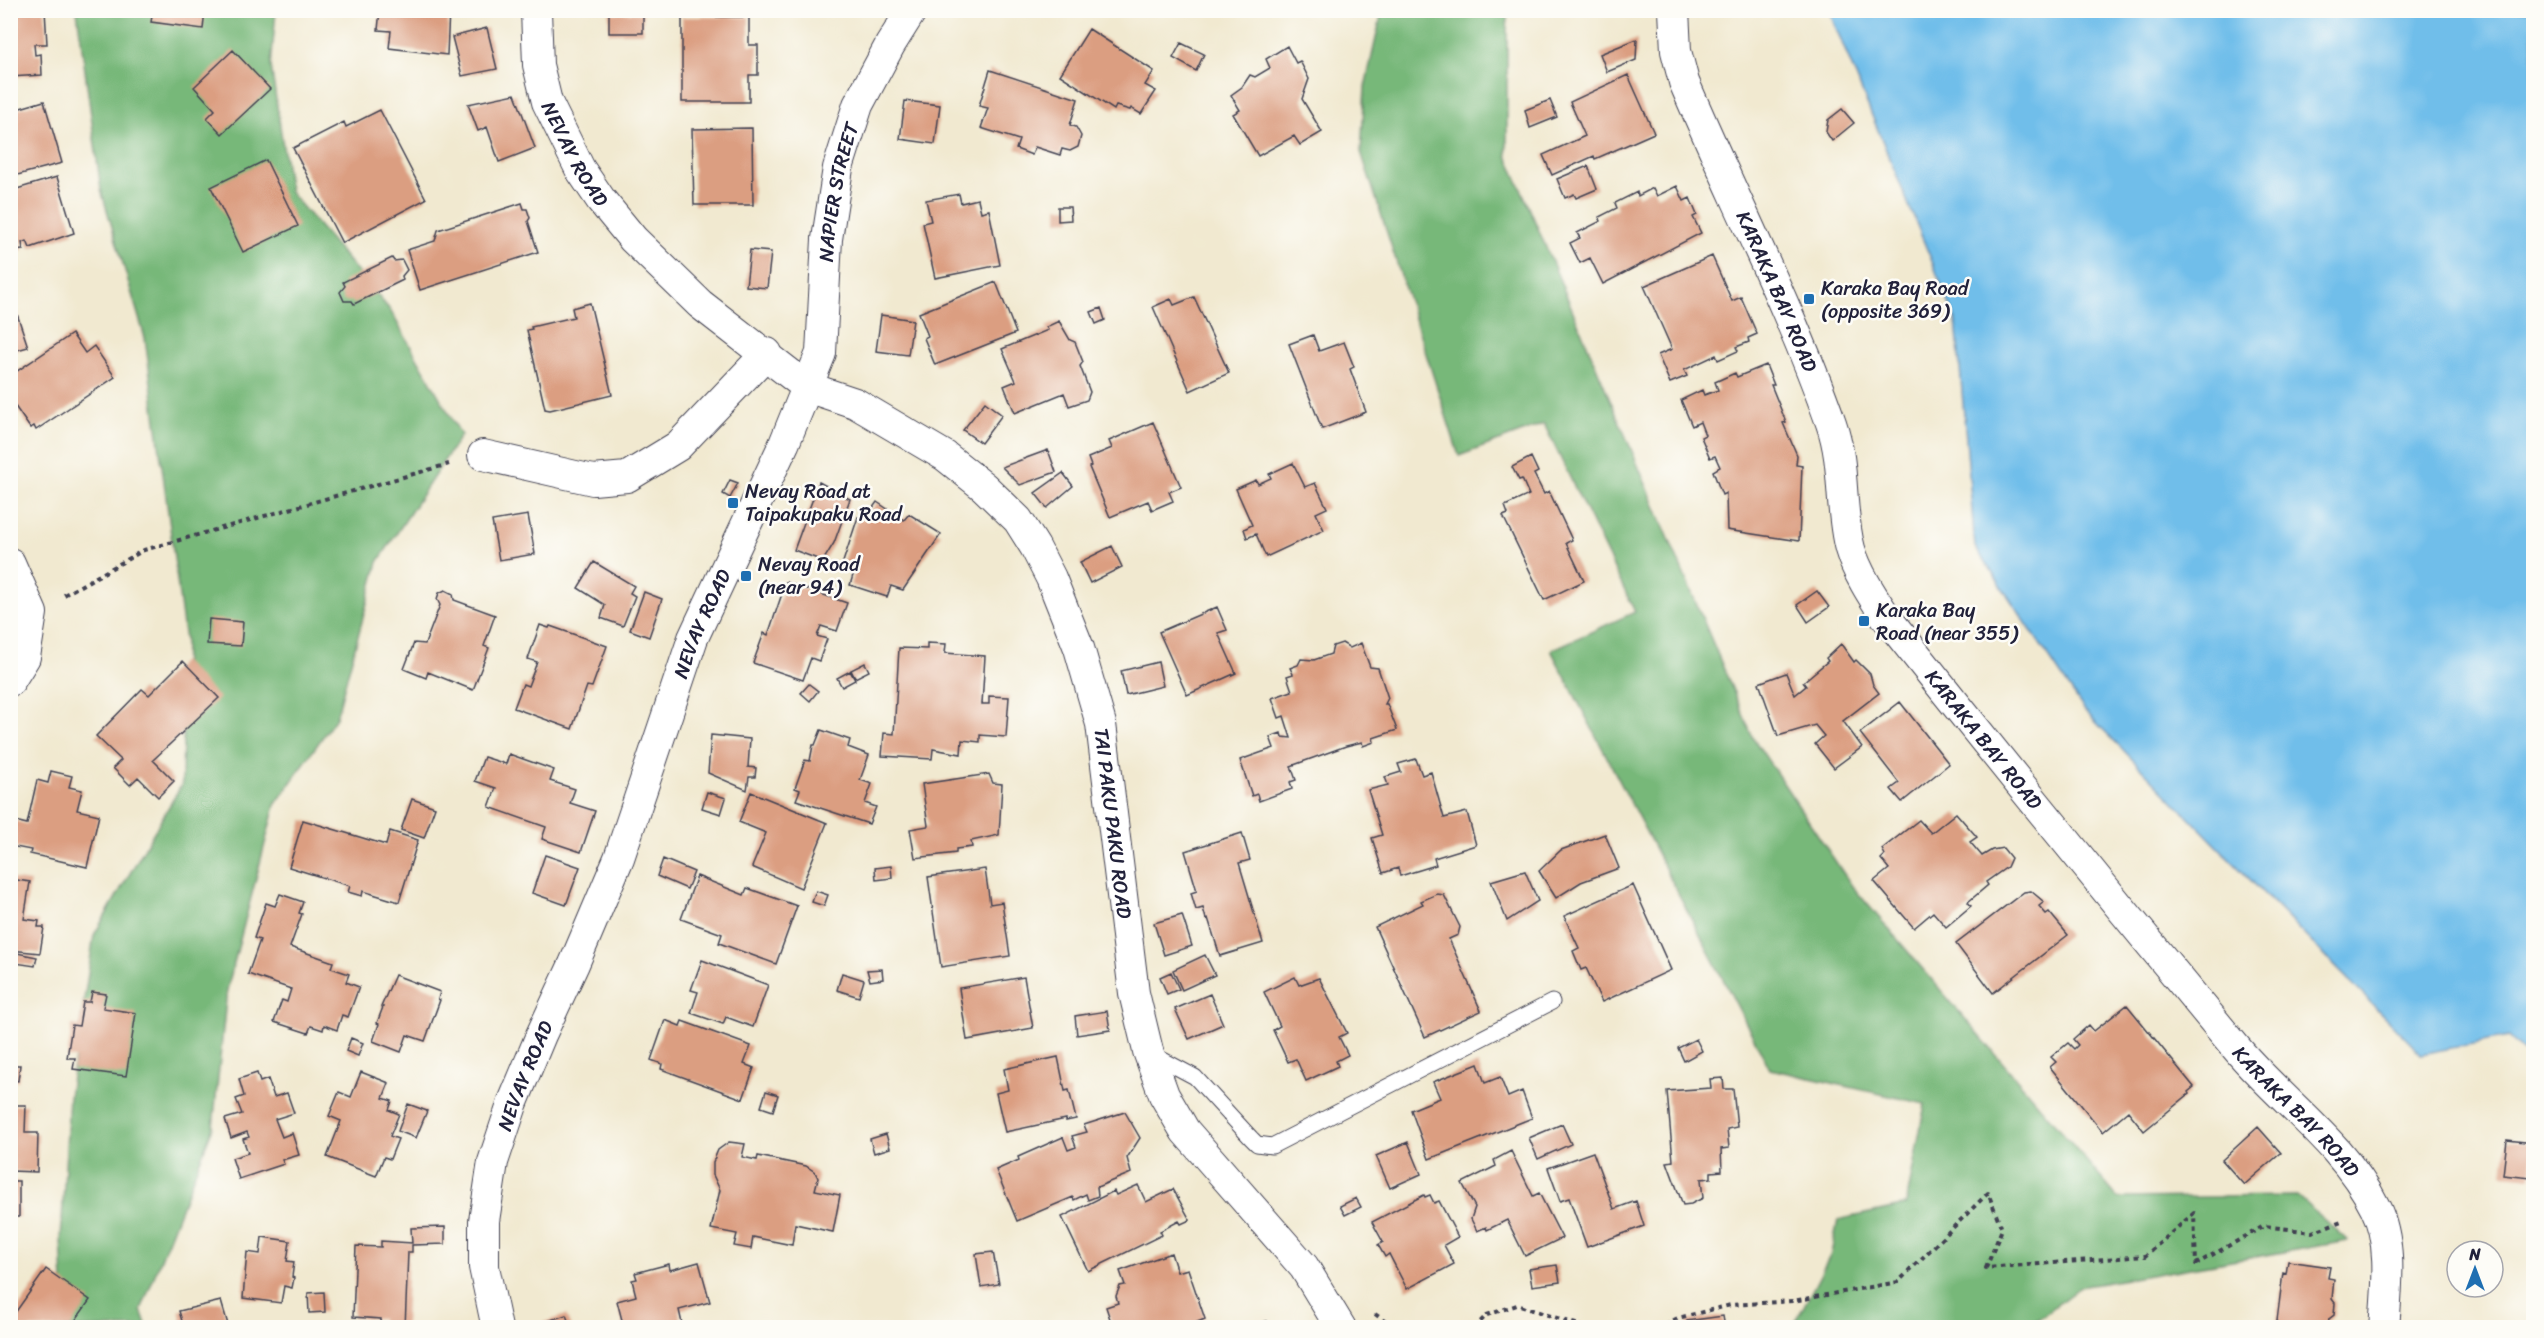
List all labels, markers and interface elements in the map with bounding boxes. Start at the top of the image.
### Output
street label: NEVAY ROAD [532,95,618,214]
street label: NAPIER STREET [808,116,869,263]
street label: KARAKA BAY ROAD [1726,205,1828,377]
place label: Karaka Bay Road (opposite 369) [1821,271,1970,329]
marker: Karaka Bay Road (opposite 369) [1802,292,1816,306]
place label: Nevay Road at Taipakupaku Road [745,474,903,532]
marker: Nevay Road at Taipakupaku Road [726,496,740,510]
place label: Nevay Road (near 94) [758,547,861,605]
street label: NEVAY ROAD [663,563,741,683]
marker: Nevay Road (near 94) [739,569,753,583]
place label: Karaka Bay Road (near 355) [1876,593,2018,651]
marker: Karaka Bay Road (near 355) [1857,614,1871,628]
street label: KARAKA BAY ROAD [1916,661,2052,818]
street label: TAI PAKU PAKU ROAD [1084,726,1142,921]
street label: NEVAY ROAD [487,1015,563,1136]
street label: KARAKA BAY ROAD [2224,1037,2369,1185]
north arrow [2445,1239,2505,1299]
text: N [2468,1240,2481,1269]

